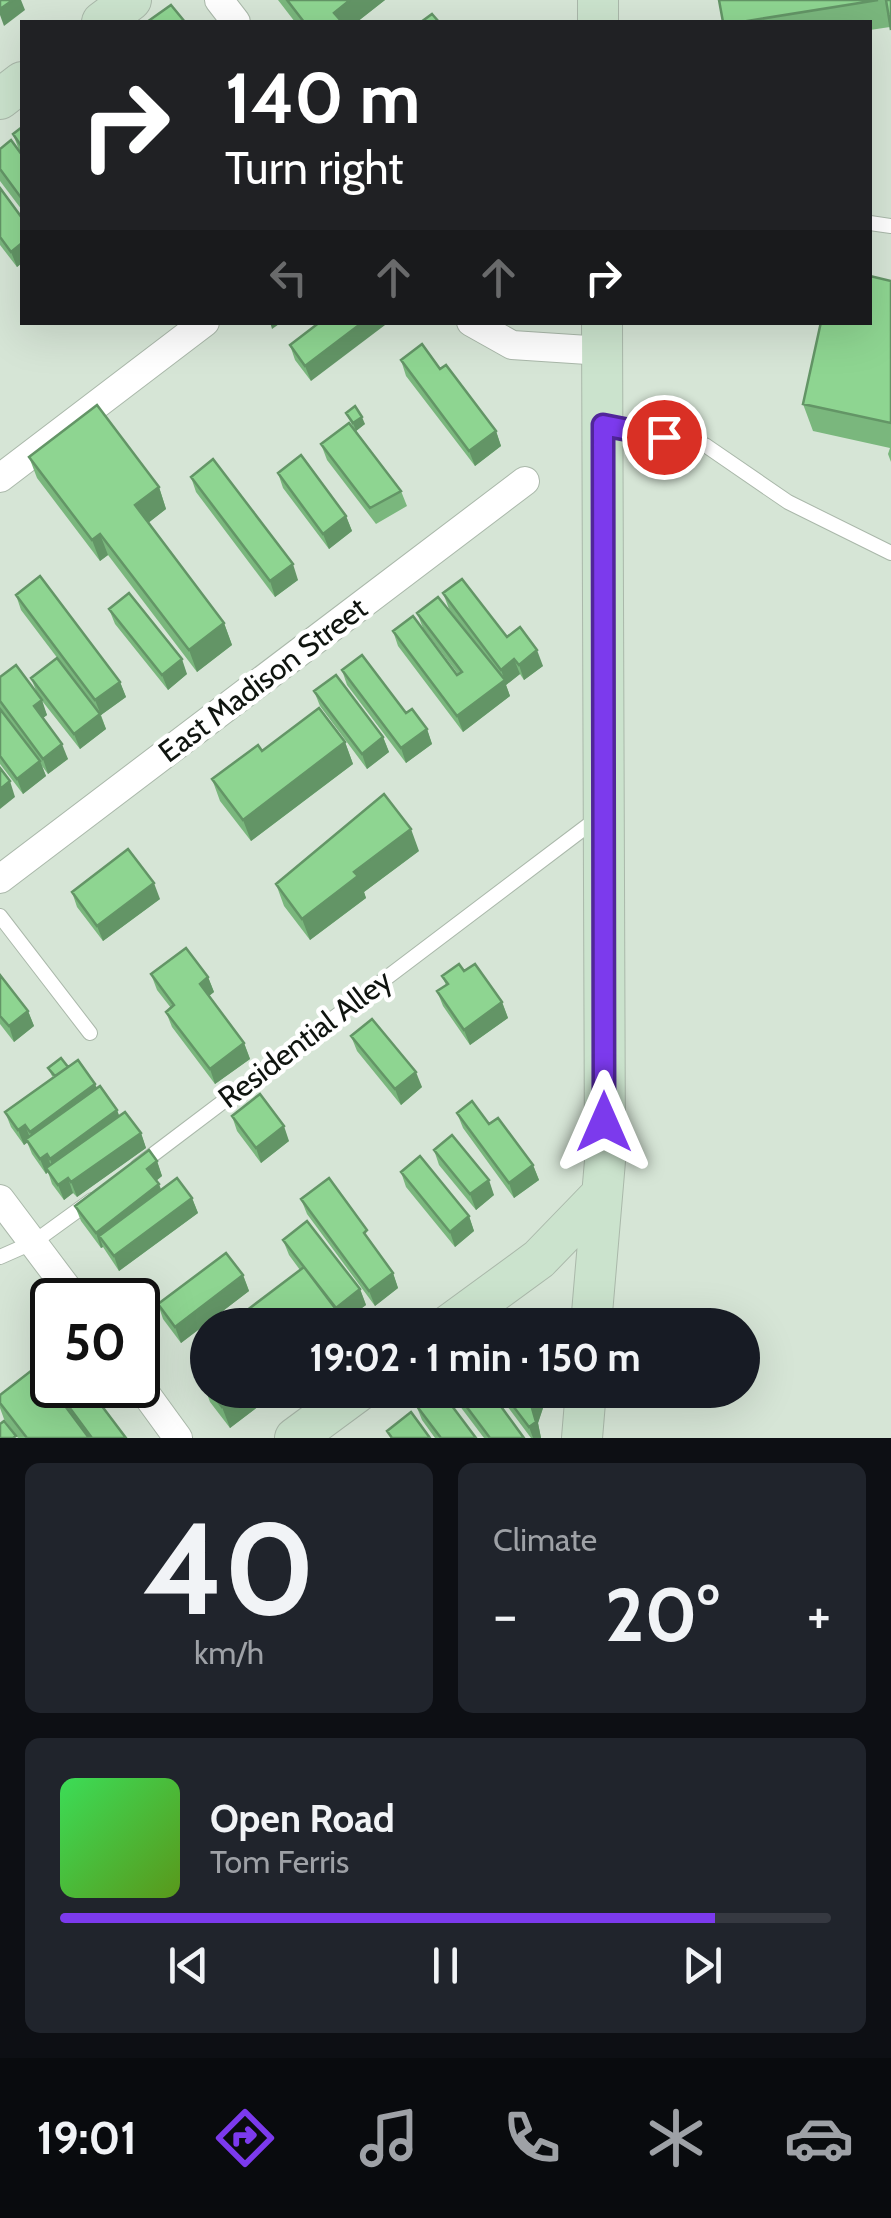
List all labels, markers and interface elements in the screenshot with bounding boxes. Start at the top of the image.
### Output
text: 140 m [225,55,420,141]
icon: right [60,60,190,190]
text: Turn right [225,141,404,195]
icon: left [261,250,316,305]
icon: ahead [366,250,421,305]
icon: ahead [471,250,526,305]
icon: right [576,250,631,305]
pin [622,395,707,480]
icon: arrive [637,410,692,465]
street label: East Madison Street [151,589,374,770]
street label: Residential Alley [211,961,399,1116]
position arrow [552,1070,656,1174]
speed limit sign: 50 [30,1278,160,1408]
text: 19:02 · 1 min · 150 m [309,1334,641,1381]
text: 40 [143,1489,315,1647]
text: Climate [493,1520,597,1559]
text: 20° [605,1569,719,1660]
text: − [493,1581,517,1648]
text: + [807,1581,831,1648]
text: km/h [194,1633,264,1672]
text: Open Road [210,1795,395,1842]
text: Tom Ferris [210,1842,349,1881]
icon: previous [161,1938,216,1993]
icon: pause [418,1938,473,1993]
icon: next [675,1938,730,1993]
icon: directions [210,2103,280,2173]
icon: music [354,2103,424,2173]
icon: phone [497,2103,567,2173]
icon: climate [641,2103,711,2173]
icon: car [784,2103,854,2173]
text: 19:01 [37,2111,137,2165]

